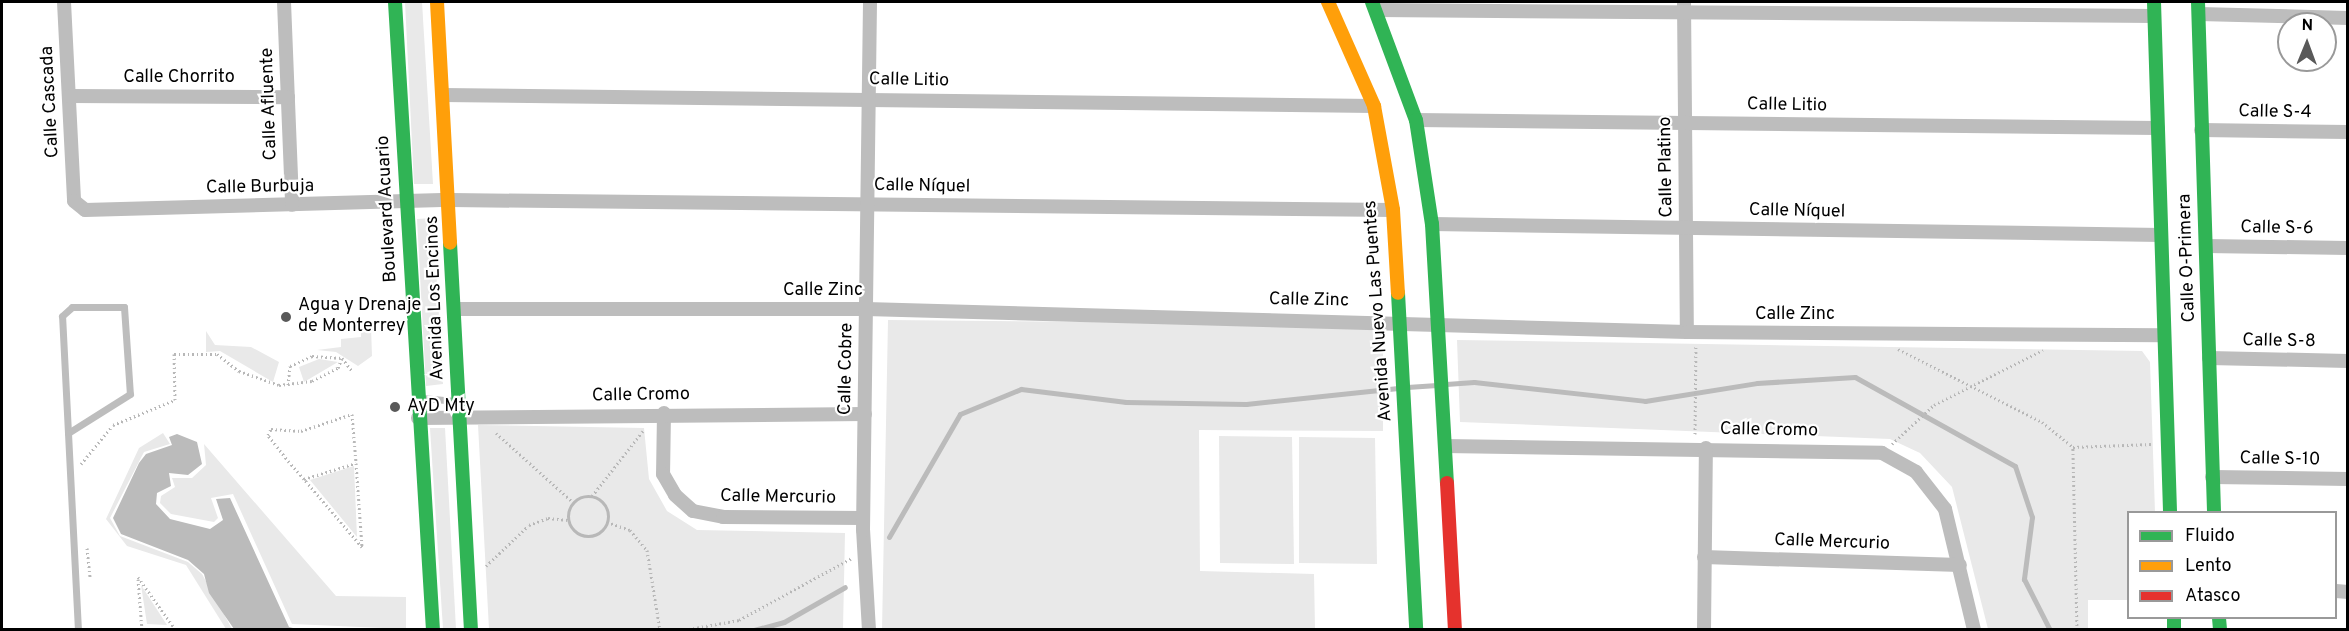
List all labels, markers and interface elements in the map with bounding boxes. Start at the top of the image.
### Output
north arrow [2277,12,2337,72]
text: N [2301,16,2313,36]
street label: Calle Cascada [37,46,65,158]
street label: Calle Afluente [257,47,283,161]
street label: Calle Chorrito [123,67,235,89]
street label: Calle Litio [869,70,949,92]
street label: Calle Litio [1747,95,1827,117]
street label: Calle S-4 [2238,102,2312,124]
street label: Calle Platino [1655,116,1679,218]
street label: Boulevard Acuario [373,135,403,283]
street label: Calle Níquel [874,175,970,199]
street label: Calle Burbuja [206,176,314,200]
street label: Calle O-Primera [2175,193,2201,323]
street label: Avenida Nuevo Las Puentes [1360,200,1398,422]
street label: Calle Níquel [1749,200,1845,224]
street label: Avenida Los Encinos [422,215,450,381]
street label: Calle S-6 [2240,218,2314,240]
street label: Calle Zinc [783,280,863,302]
street label: Calle Zinc [1269,290,1349,312]
place label: Agua y Drenaje de Monterrey [298,296,421,338]
street label: Calle Zinc [1755,304,1835,326]
marker: Agua y Drenaje de Monterrey [279,310,293,324]
street label: Calle Cobre [835,323,859,415]
street label: Calle S-8 [2242,331,2316,353]
street label: Calle Cromo [592,384,690,408]
place label: AyD Mty [407,396,475,418]
marker: AyD Mty [388,400,402,414]
street label: Calle Cromo [1720,419,1818,443]
street label: Calle S-10 [2239,448,2321,472]
street label: Calle Mercurio [720,486,836,510]
legend [2127,511,2337,619]
text: Fluido [2185,525,2235,548]
street label: Calle Mercurio [1774,530,1890,556]
text: Lento [2185,555,2231,578]
text: Atasco [2185,585,2241,608]

